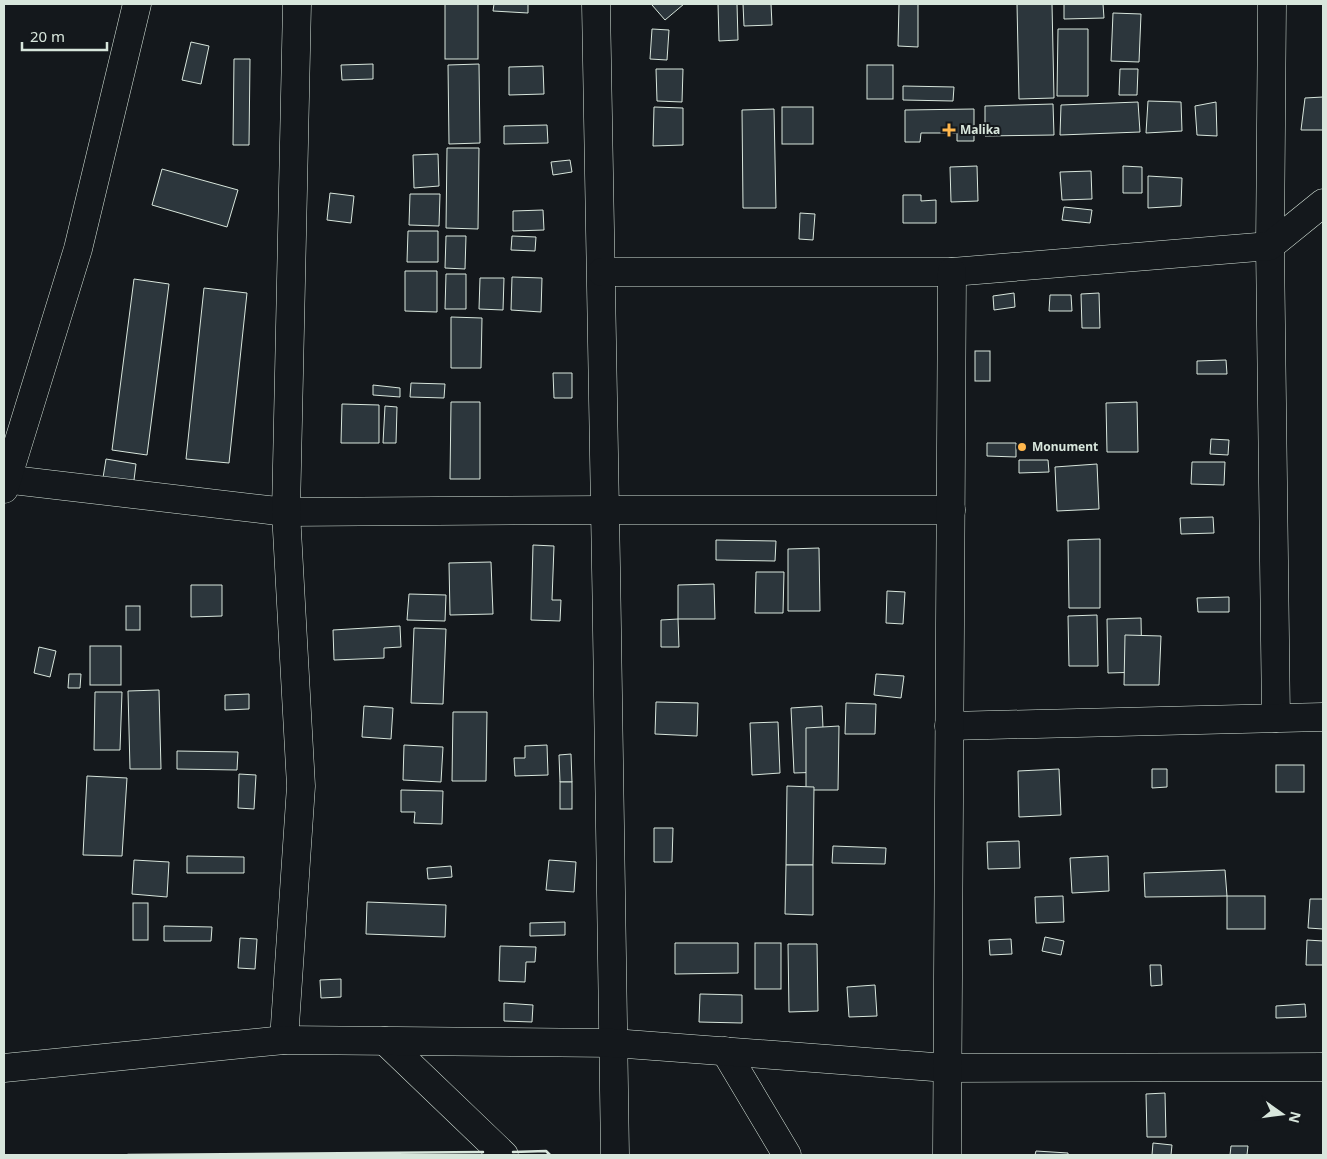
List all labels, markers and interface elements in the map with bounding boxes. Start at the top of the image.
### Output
scale bar [22,20,108,52]
text: 20 m [30,26,65,46]
place label: Malika [960,121,1000,138]
marker: Malika [942,123,956,137]
place label: Monument [1032,438,1098,455]
marker: Monument [1016,441,1028,453]
north arrow [1257,1089,1307,1139]
text: N [1285,1109,1306,1125]

